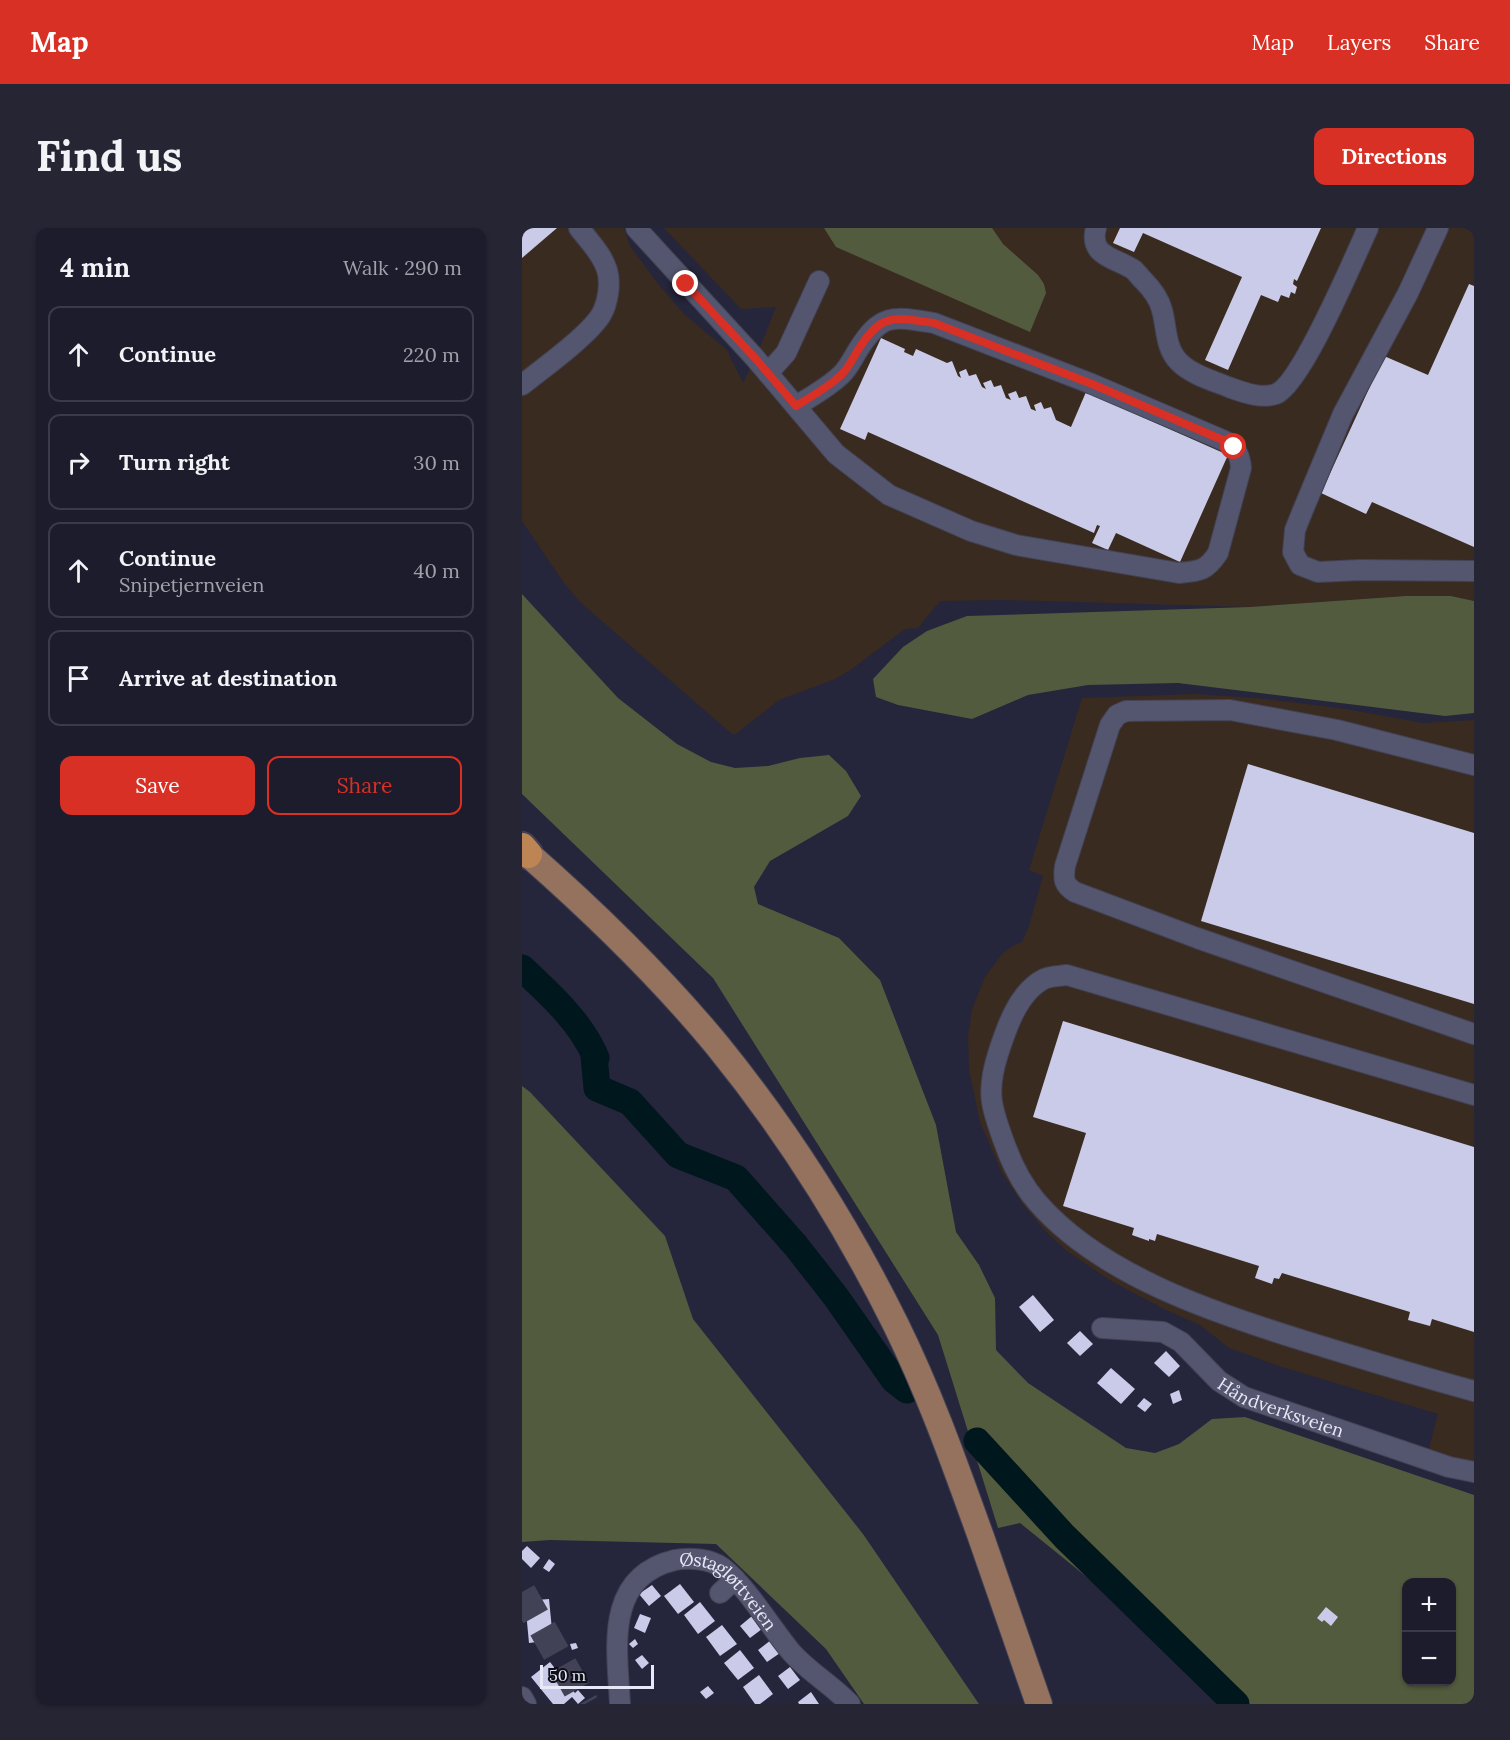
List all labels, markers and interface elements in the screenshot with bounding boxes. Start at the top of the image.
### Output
text: Map [30,24,89,60]
text: Map [1251,29,1294,56]
text: Layers [1327,29,1391,56]
text: Share [1424,29,1480,56]
button: Directions [1314,128,1474,185]
text: Find us [36,129,182,183]
text: 4 min [60,251,130,284]
text: Walk · 290 m [343,255,462,280]
route end [672,270,698,296]
icon: ahead [62,338,95,371]
text: Continue [119,340,216,368]
text: 220 m [403,342,460,367]
route start [1220,433,1246,459]
icon: right [62,446,95,479]
text: Turn right [119,448,230,476]
text: 30 m [413,450,460,475]
text: Continue [119,544,216,572]
icon: ahead [62,554,95,587]
text: 40 m [414,558,460,583]
text: Snipetjernveien [119,572,264,597]
icon: arrive [62,662,95,695]
text: Arrive at destination [119,664,337,692]
button: Save [60,756,255,815]
button: Share [267,756,462,815]
street label: Håndverksveien [1214,1372,1347,1442]
street label: Østagløttveien [679,1547,782,1635]
map controls [1402,1578,1456,1686]
button: + [1402,1578,1456,1632]
button: − [1402,1632,1456,1686]
scale bar [540,1662,654,1690]
text: 50 m [549,1665,586,1685]

